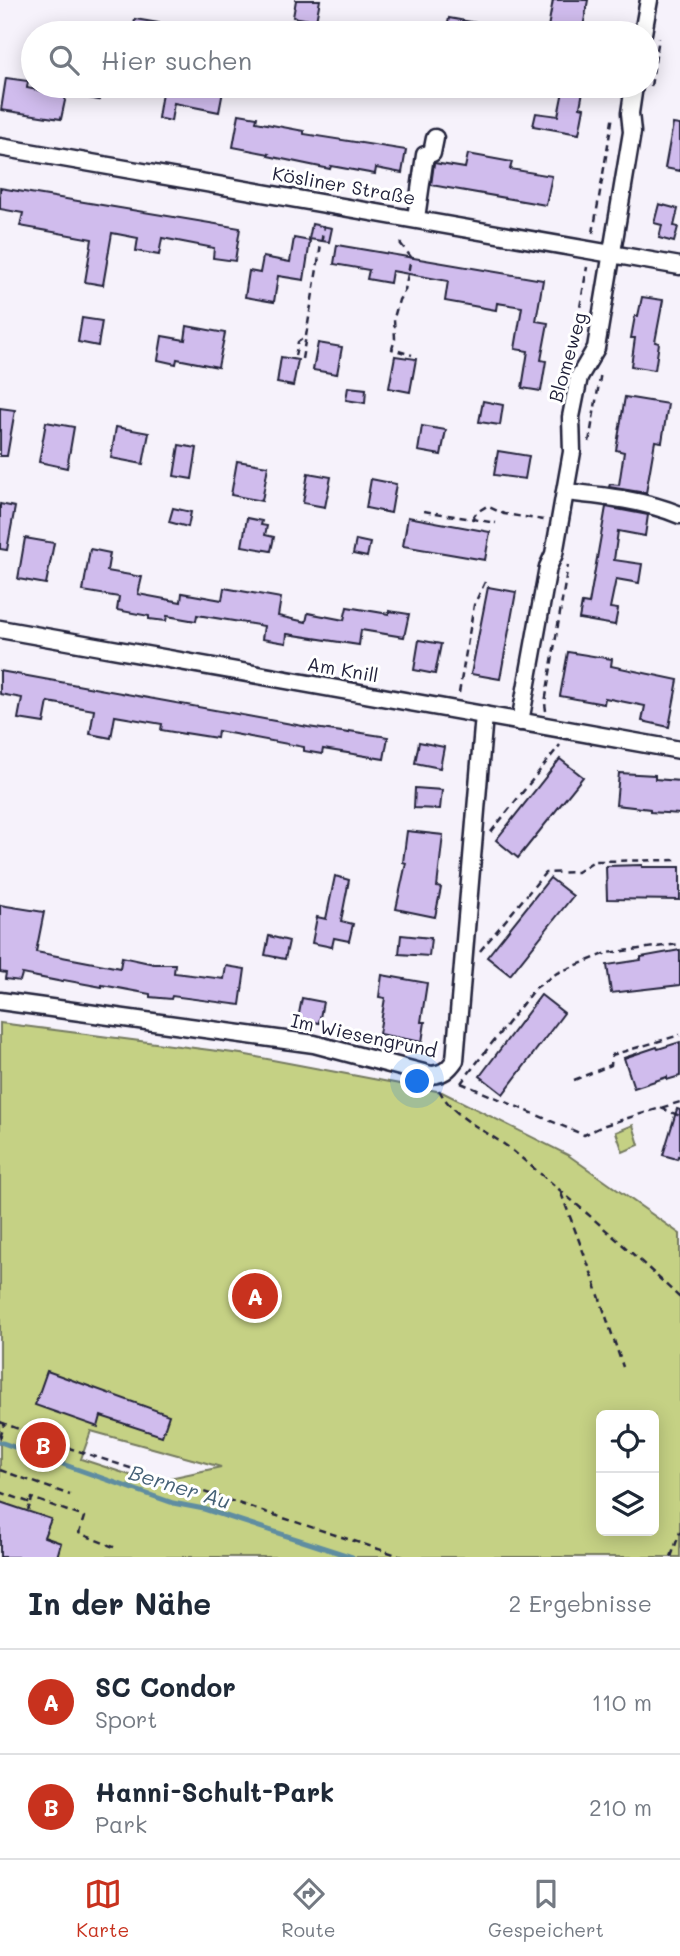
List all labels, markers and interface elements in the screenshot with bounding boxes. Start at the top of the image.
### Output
search box [21,21,659,98]
icon: search [45,41,83,79]
text: Hier suchen [101,43,252,77]
street label: Kösliner Straße [271,160,417,210]
street label: Blomeweg [542,309,592,405]
street label: Am Knill [305,650,381,688]
street label: Im Wiesengrund [289,1007,439,1063]
your location [400,1064,434,1098]
pin: A [232,1270,278,1322]
map controls [596,1410,659,1536]
button: locate [596,1410,659,1473]
pin: B [20,1419,66,1471]
water label: Berner Au [126,1458,234,1514]
button: layers [596,1473,659,1536]
text: In der Nähe [28,1583,211,1623]
text: 2 Ergebnisse [509,1588,652,1618]
text: SC Condor [95,1670,236,1704]
text: A [43,1687,59,1717]
text: 110 m [592,1687,652,1717]
text: Sport [95,1704,157,1734]
text: Hanni-Schult-Park [95,1775,334,1809]
text: B [43,1792,59,1822]
text: 210 m [589,1792,652,1822]
text: Park [95,1809,147,1839]
tab: Karte [76,1875,129,1942]
tab: Route [282,1875,336,1942]
tab: Gespeichert [488,1875,604,1942]

